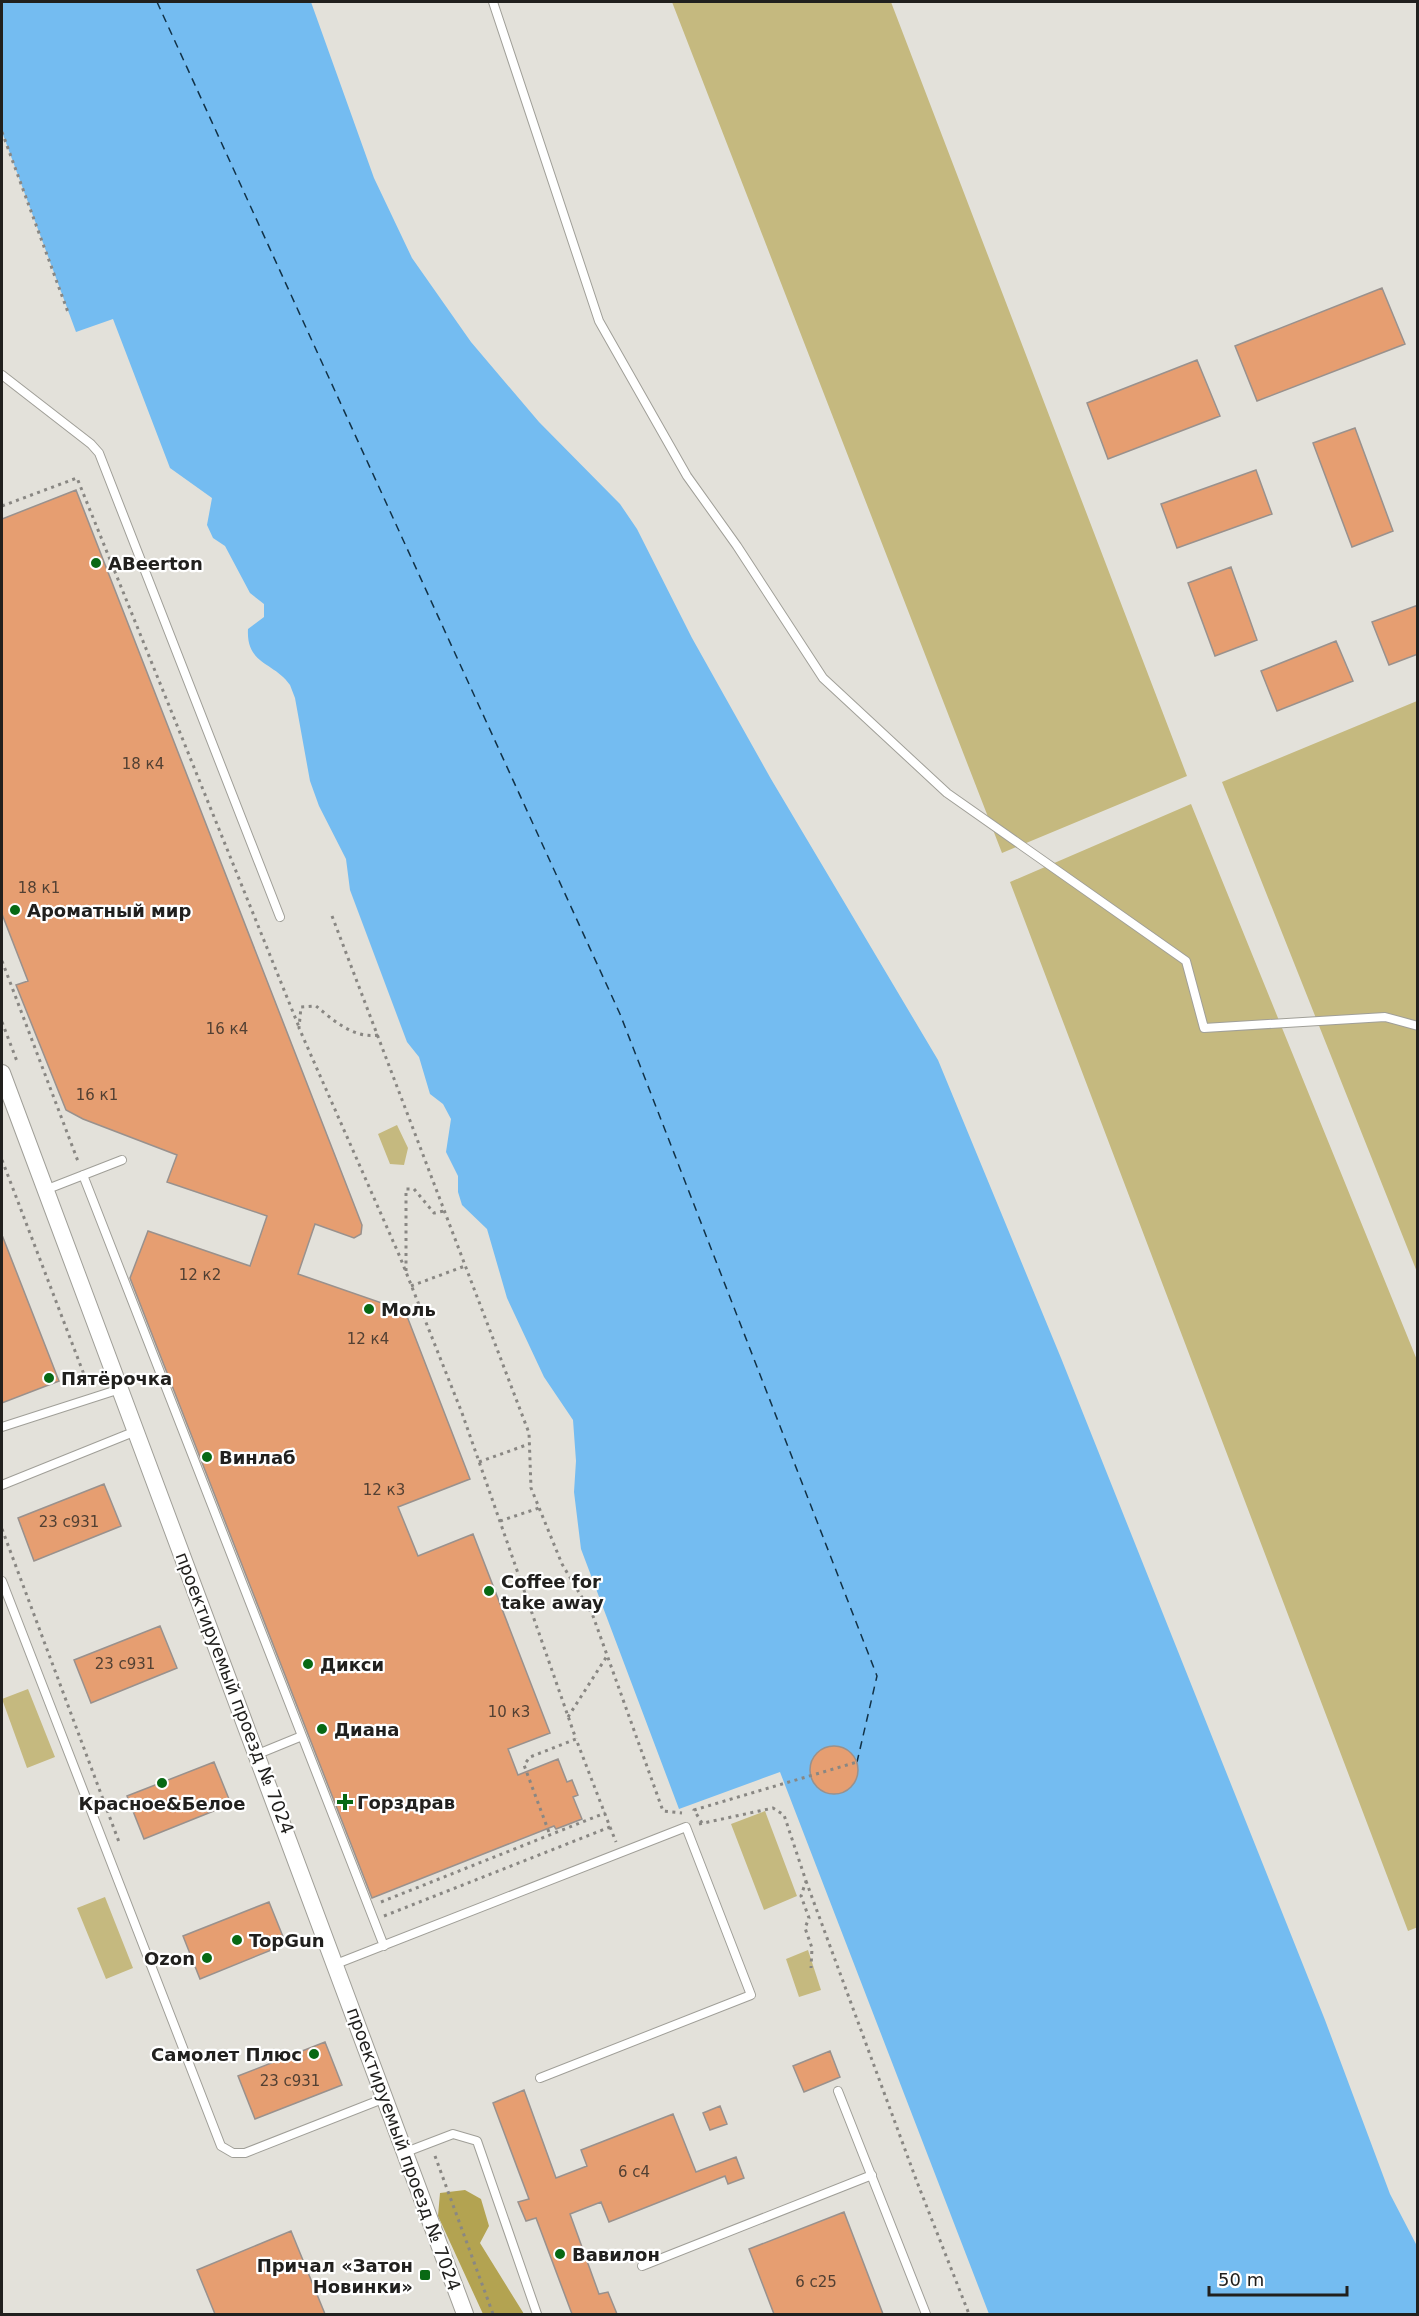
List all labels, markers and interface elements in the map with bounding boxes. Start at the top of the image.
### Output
place label: ABeerton [108,553,203,574]
marker: ABeerton [89,556,103,570]
house number: 18 к4 [122,755,164,773]
house number: 18 к1 [18,879,60,897]
place label: Ароматный мир [27,900,191,921]
marker: Ароматный мир [8,903,22,917]
house number: 16 к4 [206,1020,248,1038]
house number: 16 к1 [76,1086,118,1104]
house number: 12 к2 [179,1266,221,1284]
place label: Моль [381,1299,436,1320]
marker: Моль [362,1302,376,1316]
house number: 12 к4 [347,1330,389,1348]
place label: Пятёрочка [61,1368,172,1389]
marker: Пятёрочка [42,1371,56,1385]
place label: Винлаб [219,1447,296,1468]
marker: Винлаб [200,1450,214,1464]
house number: 12 к3 [363,1481,405,1499]
house number: 23 с931 [39,1513,99,1531]
street label: проектируемый проезд № 7024 [171,1549,299,1837]
place label: Coffee for take away [501,1571,604,1613]
marker: Coffee for take away [482,1584,496,1598]
place label: Дикси [320,1654,384,1675]
house number: 23 с931 [95,1655,155,1673]
marker: Дикси [301,1657,315,1671]
house number: 10 к3 [488,1703,530,1721]
place label: Диана [334,1719,399,1740]
marker: Диана [315,1722,329,1736]
marker: Красное&Белое [155,1776,169,1790]
place label: Горздрав [357,1792,455,1813]
place label: Красное&Белое [79,1793,245,1814]
marker: Горздрав [338,1795,352,1809]
place label: TopGun [249,1930,325,1951]
marker: TopGun [230,1933,244,1947]
place label: Ozon [144,1948,195,1969]
marker: Ozon [200,1951,214,1965]
street label: проектируемый проезд № 7024 [343,2004,465,2294]
place label: Самолет Плюс [151,2044,302,2065]
marker: Самолет Плюс [307,2047,321,2061]
house number: 23 с931 [260,2072,320,2090]
house number: 6 с4 [618,2163,650,2181]
place label: Вавилон [572,2244,660,2265]
marker: Вавилон [553,2247,567,2261]
place label: Причал «Затон Новинки» [257,2255,413,2297]
scale bar [1209,2259,1347,2297]
marker: Причал «Затон Новинки» [418,2268,432,2282]
text: 50 m [1218,2269,1264,2290]
house number: 6 с25 [795,2273,837,2291]

